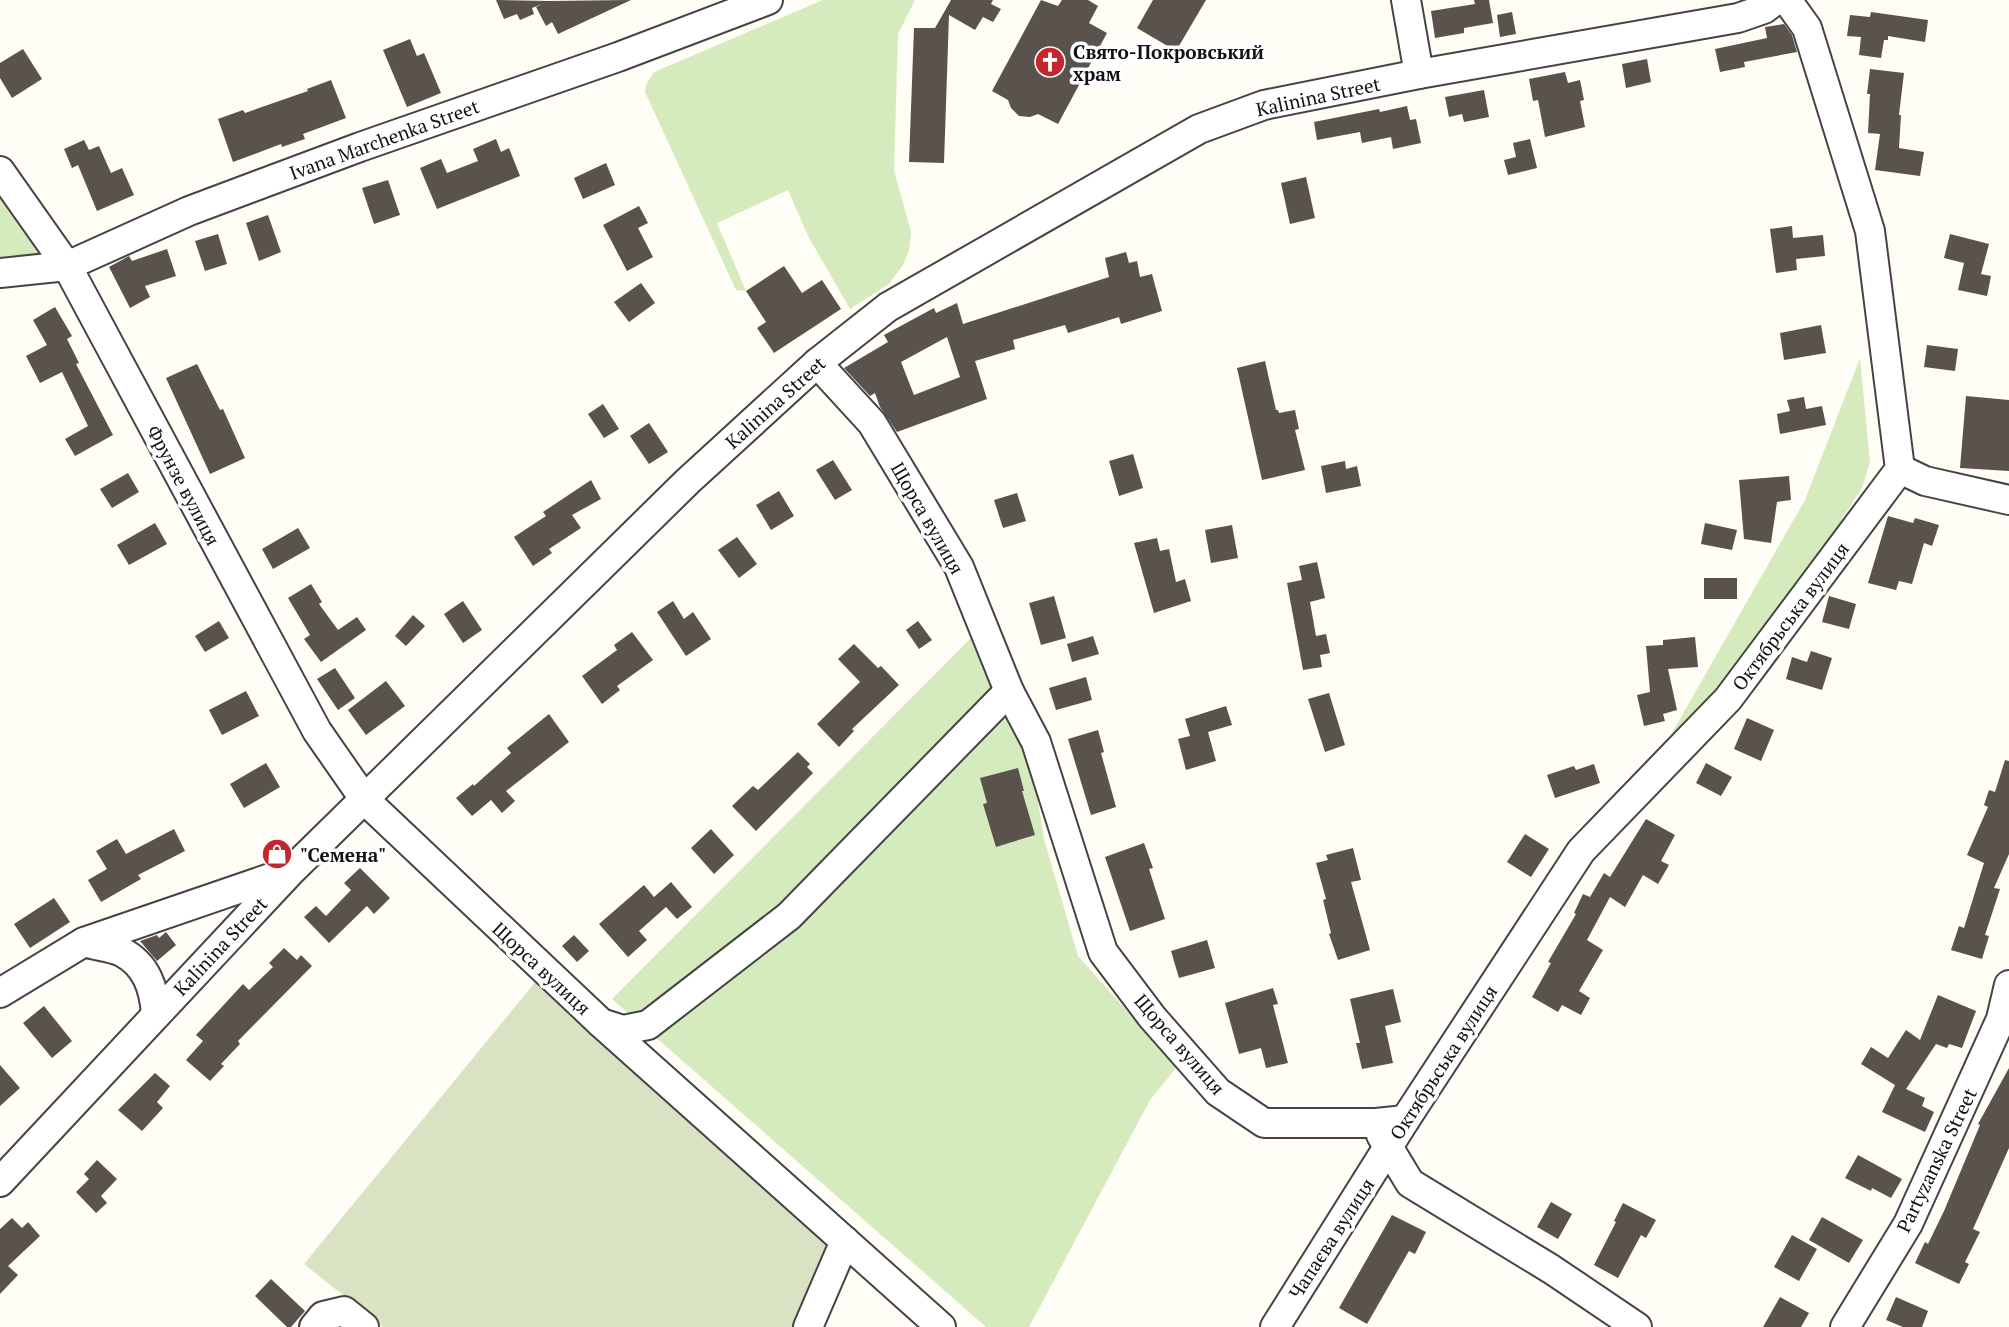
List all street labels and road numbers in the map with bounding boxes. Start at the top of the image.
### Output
street label: Kalinina Street [1254,71,1382,121]
street label: Ivana Marchenka Street [286,93,482,185]
street label: Kalinina Street [720,350,830,454]
street label: Фрунзе вулиця [142,421,226,549]
street label: Щорса вулиця [886,457,970,579]
street label: Октябрьська вулиця [1726,537,1854,695]
street label: Kalinina Street [168,891,272,1001]
street label: Щорса вулиця [488,916,596,1020]
street label: Октябрьська вулиця [1384,980,1502,1144]
street label: Щорса вулиця [1129,988,1231,1100]
street label: Partyzanska Street [1890,1084,1982,1236]
street label: Чапаєва вулиця [1283,1173,1379,1303]

